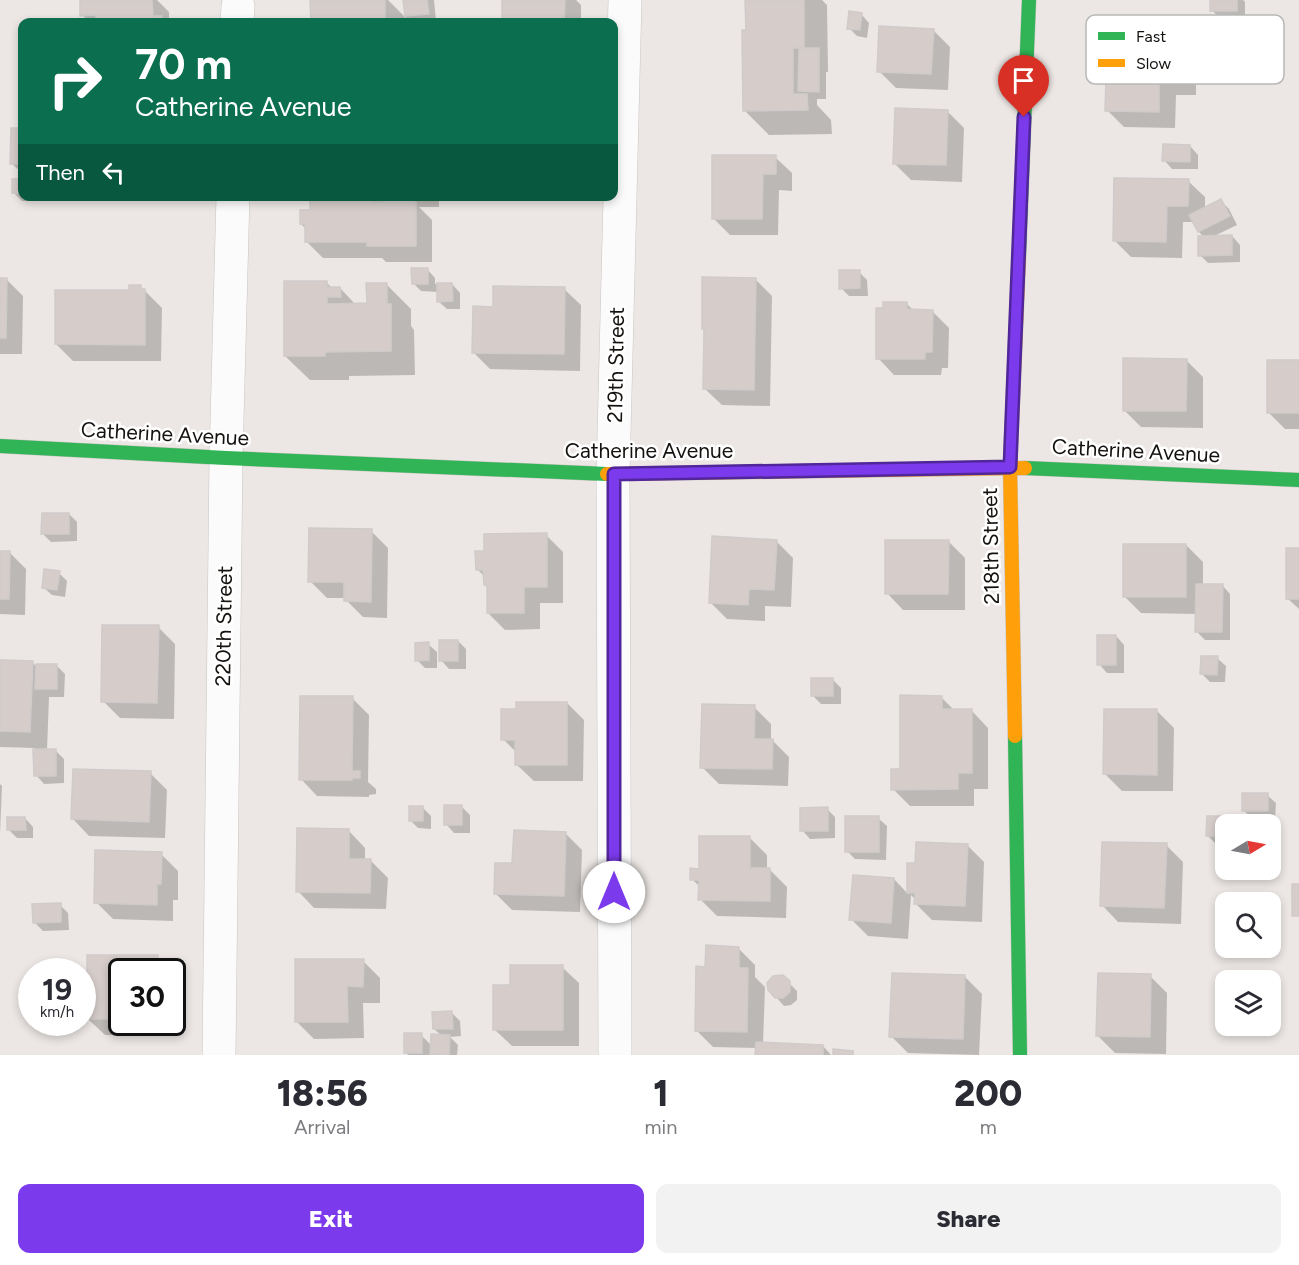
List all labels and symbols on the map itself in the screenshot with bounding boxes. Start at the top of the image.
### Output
legend [1086,15,1284,84]
text: Fast [1136,27,1166,46]
text: Slow [1136,54,1171,73]
pin [998,55,1049,117]
street label: 219th Street [602,307,629,423]
street label: Catherine Avenue [80,417,250,450]
street label: Catherine Avenue [1051,434,1221,467]
street label: Catherine Avenue [565,438,733,463]
street label: 218th Street [977,487,1004,605]
street label: 220th Street [210,565,237,686]
north arrow [1215,814,1281,880]
position arrow [582,860,646,924]
speed limit sign: 30 [108,958,186,1036]

